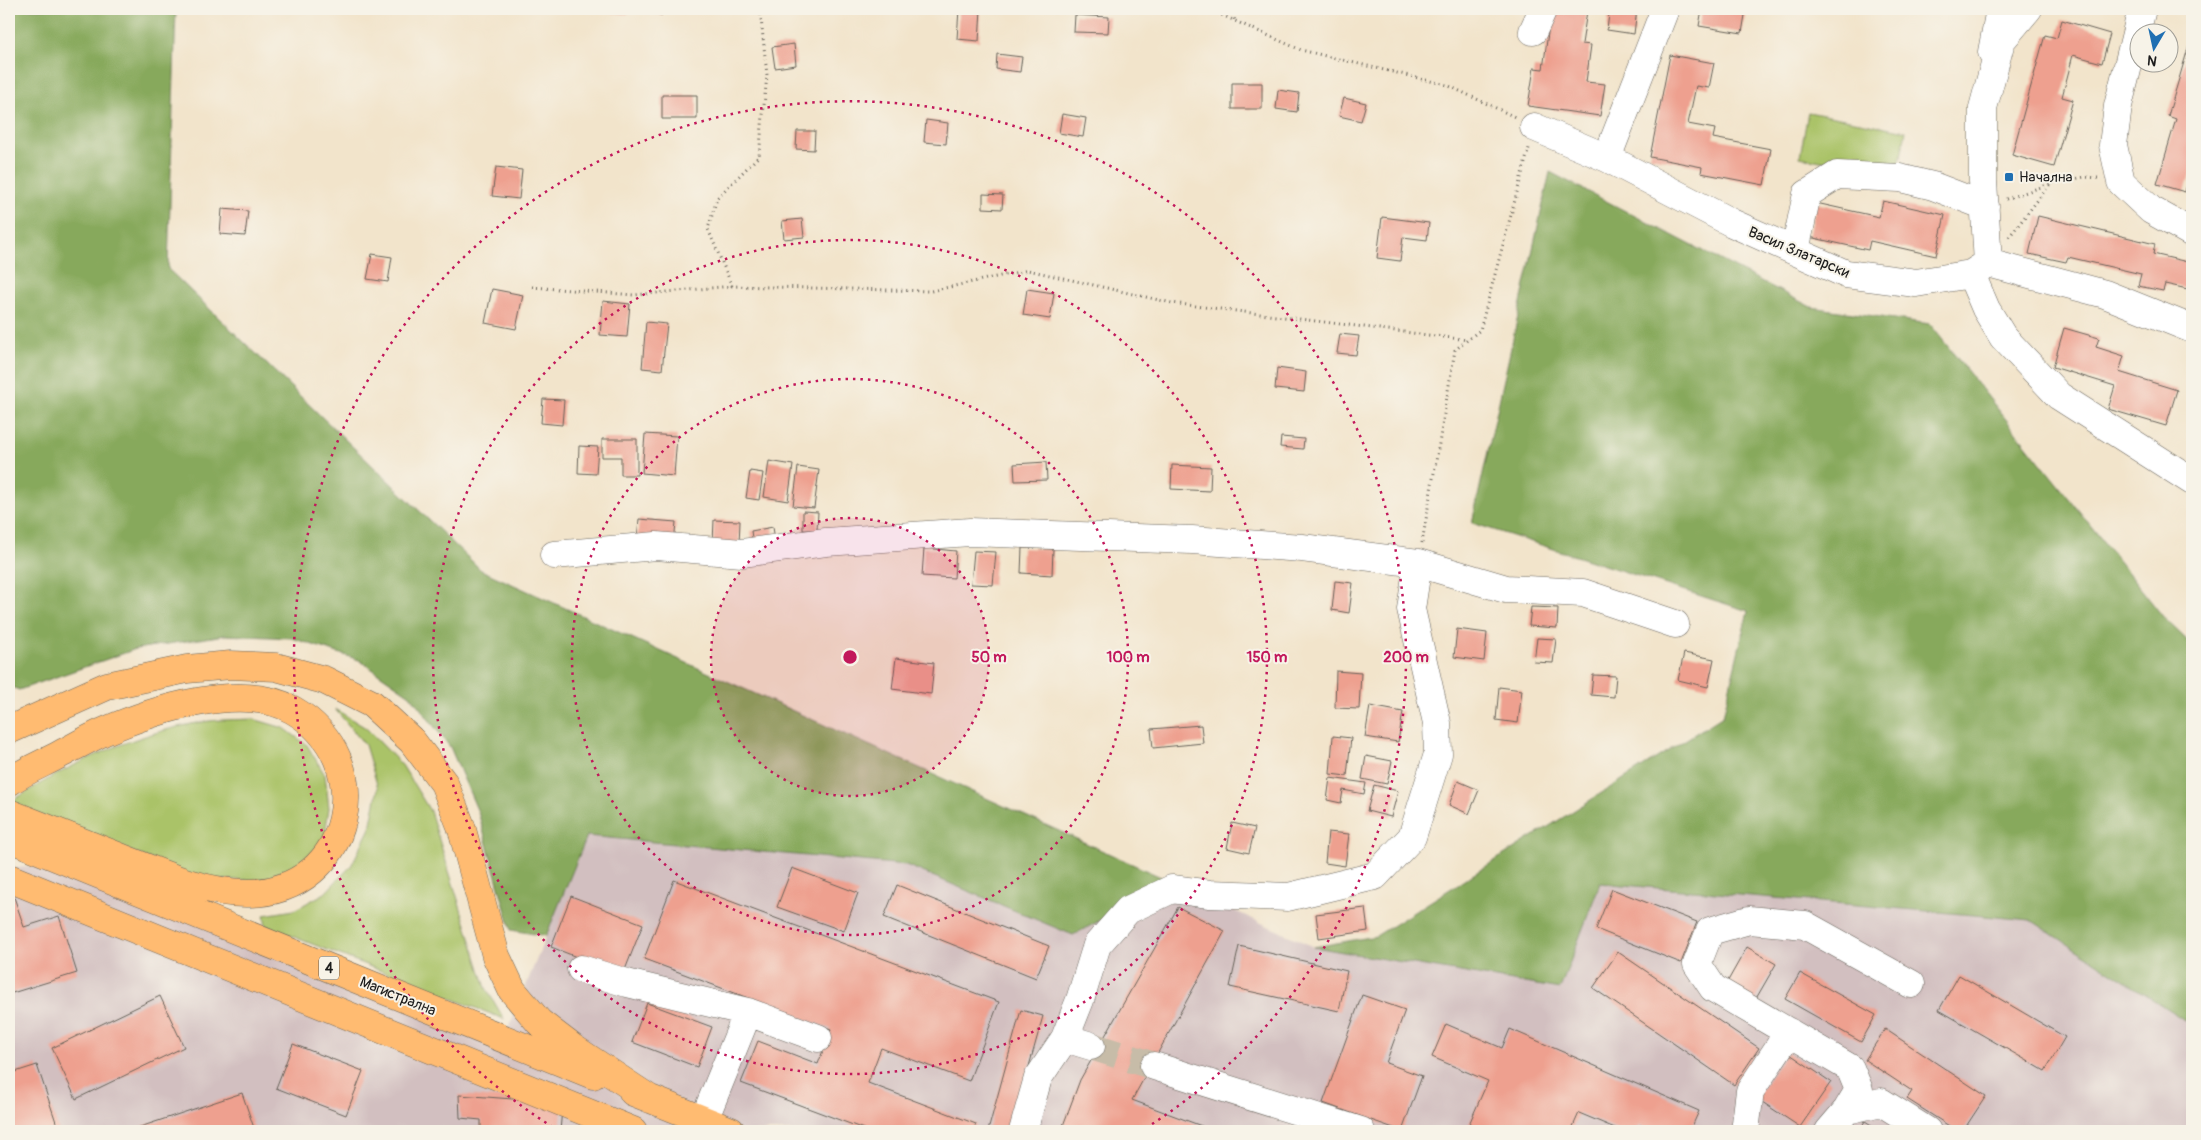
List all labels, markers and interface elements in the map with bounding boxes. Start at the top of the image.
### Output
north arrow [2128,22,2178,72]
text: N [2146,51,2158,69]
place label: Начална [2019,168,2072,187]
marker: Начална [2003,171,2015,183]
street label: Васил Златарски [1745,223,1853,283]
centre of rings [841,648,859,666]
text: 50 m [972,648,1006,667]
text: 100 m [1107,648,1149,667]
text: 150 m [1247,648,1287,667]
text: 200 m [1383,648,1429,667]
road number: 4 [319,956,339,980]
street label: Магистрална [357,973,439,1020]

